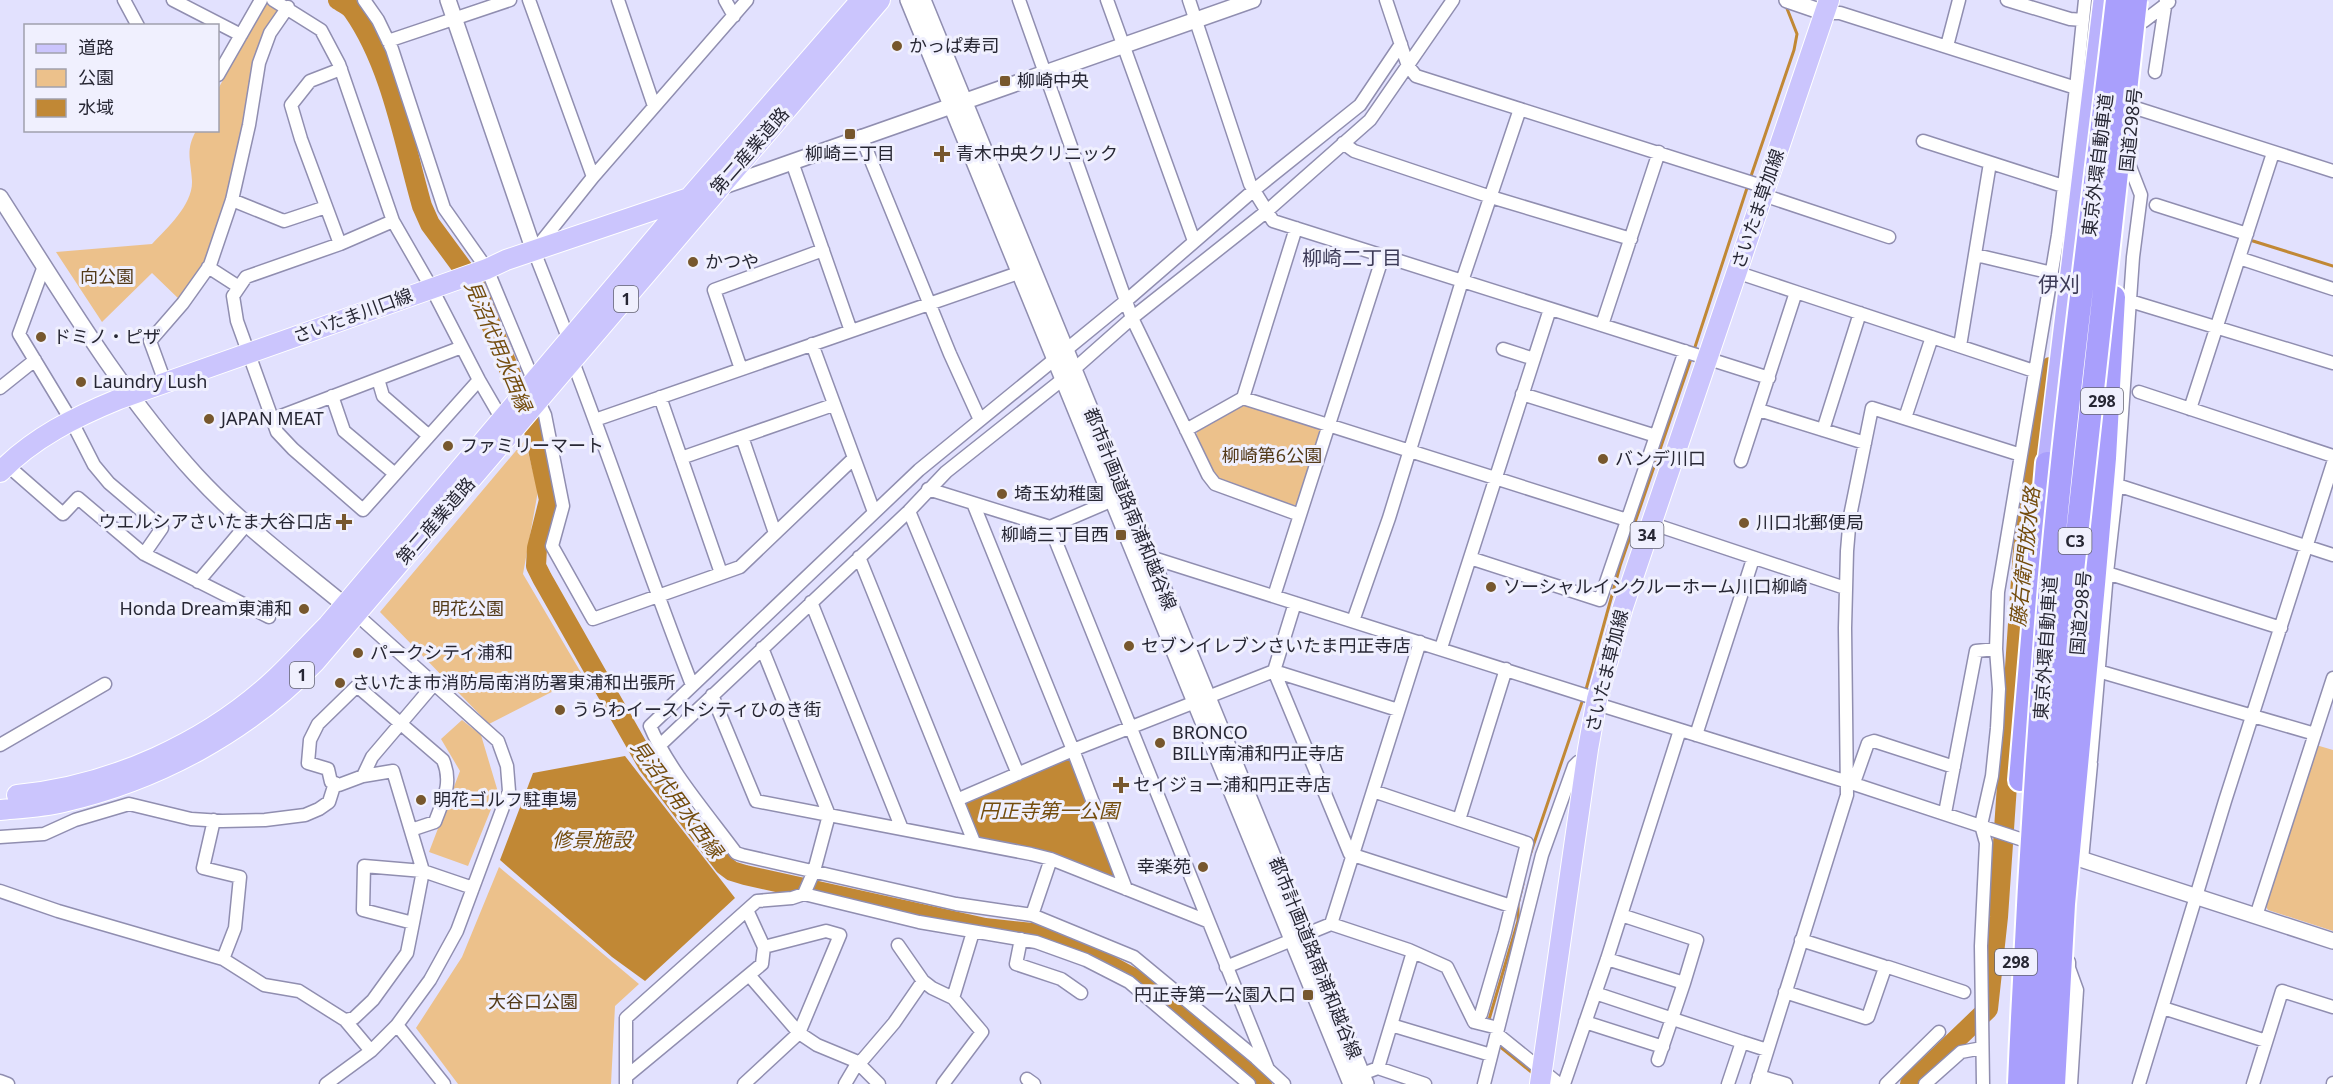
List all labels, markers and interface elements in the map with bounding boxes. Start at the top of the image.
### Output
legend [24,24,219,132]
place label: かっぱ寿司 [909,33,999,57]
text: 道路 [78,35,114,59]
marker: かっぱ寿司 [890,39,904,53]
text: 公園 [78,65,114,89]
place label: 柳崎中央 [1017,68,1089,92]
marker: 柳崎中央 [998,74,1012,88]
street label: 国道298号 [2114,86,2146,173]
street label: 東京外環自動車道 [2076,92,2118,238]
text: 水域 [78,95,114,119]
street label: 第二産業道路 [705,102,794,199]
marker: 柳崎三丁目 [843,127,857,141]
place label: 柳崎三丁目 [805,141,895,165]
place label: 青木中央クリニック [956,141,1118,165]
marker: 青木中央クリニック [933,145,951,163]
street label: さいたま草加線 [1725,145,1789,272]
district label: 柳崎二丁目 [1302,244,1402,271]
place label: かつや [705,249,759,273]
marker: かつや [686,255,700,269]
park label: 向公園 [80,264,134,288]
district label: 伊刈 [2038,270,2080,298]
water label: 見沼代用水西縁 [459,276,539,417]
street label: さいたま川口線 [290,282,416,348]
road number: 1 [614,286,638,312]
place label: ドミノ・ピザ [53,324,161,348]
marker: ドミノ・ピザ [34,330,48,344]
place label: Laundry Lush [93,369,207,393]
marker: Laundry Lush [74,375,88,389]
road number: 298 [2081,388,2123,414]
street label: 都市計画道路南浦和越谷線 [1079,404,1183,613]
place label: JAPAN MEAT [219,406,324,430]
marker: JAPAN MEAT [202,412,216,426]
place label: ファミリーマート [460,433,604,457]
marker: ファミリーマート [441,439,455,453]
park label: 柳崎第6公園 [1222,443,1322,467]
place label: バンデ川口 [1615,446,1706,470]
marker: バンデ川口 [1596,452,1610,466]
street label: 第二産業道路 [391,472,480,569]
place label: 埼玉幼稚園 [1014,481,1104,505]
water label: 藤右衛門放水路 [2004,484,2045,628]
marker: 埼玉幼稚園 [995,487,1009,501]
place label: ウエルシアさいたま大谷口店 [99,509,332,533]
place label: 川口北郵便局 [1756,510,1864,534]
marker: ウエルシアさいたま大谷口店 [337,515,351,529]
marker: 川口北郵便局 [1737,516,1751,530]
place label: 柳崎三丁目西 [1001,522,1109,546]
road number: 34 [1630,522,1664,548]
marker: 柳崎三丁目西 [1114,528,1128,542]
road number: C3 [2058,528,2092,554]
street label: 国道298号 [2064,570,2096,656]
place label: ソーシャルインクルーホーム川口柳崎 [1503,574,1808,598]
street label: 東京外環自動車道 [2028,575,2062,721]
marker: ソーシャルインクルーホーム川口柳崎 [1484,580,1498,594]
place label: Honda Dream東浦和 [120,596,292,620]
park label: 明花公園 [432,596,504,620]
marker: Honda Dream東浦和 [297,602,311,616]
street label: さいたま草加線 [1579,607,1633,735]
place label: セブンイレブンさいたま円正寺店 [1141,633,1410,657]
marker: セブンイレブンさいたま円正寺店 [1122,639,1136,653]
place label: パークシティ浦和 [370,640,513,664]
marker: パークシティ浦和 [351,646,365,660]
road number: 1 [290,662,314,688]
place label: さいたま市消防局南消防署東浦和出張所 [352,670,675,694]
marker: さいたま市消防局南消防署東浦和出張所 [333,676,347,690]
place label: うらわイーストシティひのき街 [572,697,821,721]
marker: うらわイーストシティひのき街 [553,703,567,717]
place label: BRONCO BILLY南浦和円正寺店 [1172,720,1344,765]
water label: 見沼代用水西縁 [625,734,731,865]
marker: BRONCO BILLY南浦和円正寺店 [1153,736,1167,750]
place label: セイジョー浦和円正寺店 [1133,772,1331,796]
marker: セイジョー浦和円正寺店 [1114,778,1128,792]
place label: 明花ゴルフ駐車場 [433,787,577,811]
marker: 明花ゴルフ駐車場 [414,793,428,807]
water label: 円正寺第一公園 [979,797,1122,824]
water label: 修景施設 [552,826,635,853]
street label: 都市計画道路南浦和越谷線 [1264,853,1368,1062]
place label: 幸楽苑 [1137,854,1191,878]
marker: 幸楽苑 [1196,860,1210,874]
road number: 298 [1995,949,2037,975]
place label: 円正寺第一公園入口 [1134,982,1296,1006]
marker: 円正寺第一公園入口 [1301,988,1315,1002]
park label: 大谷口公園 [488,989,578,1013]

